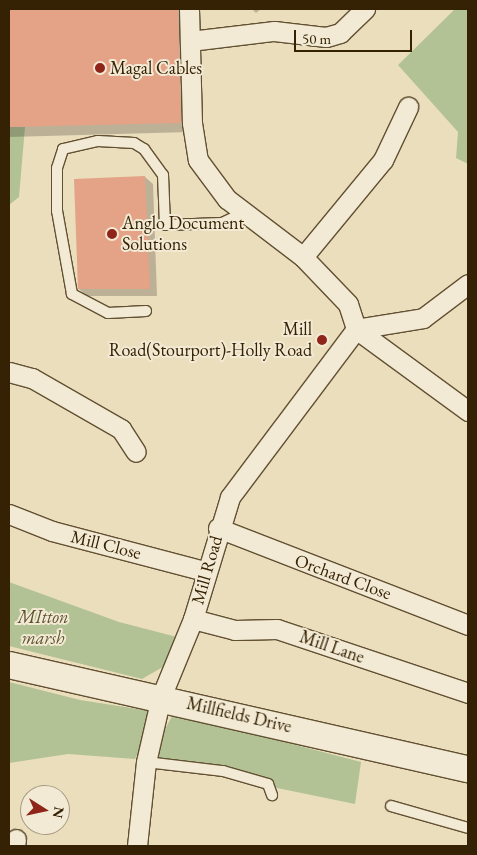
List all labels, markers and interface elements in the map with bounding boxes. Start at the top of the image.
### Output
scale bar [297,20,414,52]
text: 50 m [302,29,331,48]
place label: Magal Cables [110,57,202,79]
marker: Magal Cables [94,62,106,74]
place label: Anglo Document Solutions [122,213,244,255]
marker: Anglo Document Solutions [106,228,118,240]
place label: Mill Road(Stourport)-Holly Road [109,319,312,362]
marker: Mill Road(Stourport)-Holly Road [316,334,328,346]
street label: Mill Close [69,526,143,564]
street label: Mill Road [187,533,227,607]
street label: Orchard Close [292,550,394,604]
park label: MItton marsh [17,607,69,650]
street label: Mill Lane [297,626,367,668]
street label: Millfields Drive [184,692,294,738]
north arrow [20,785,70,835]
text: N [49,805,69,820]

